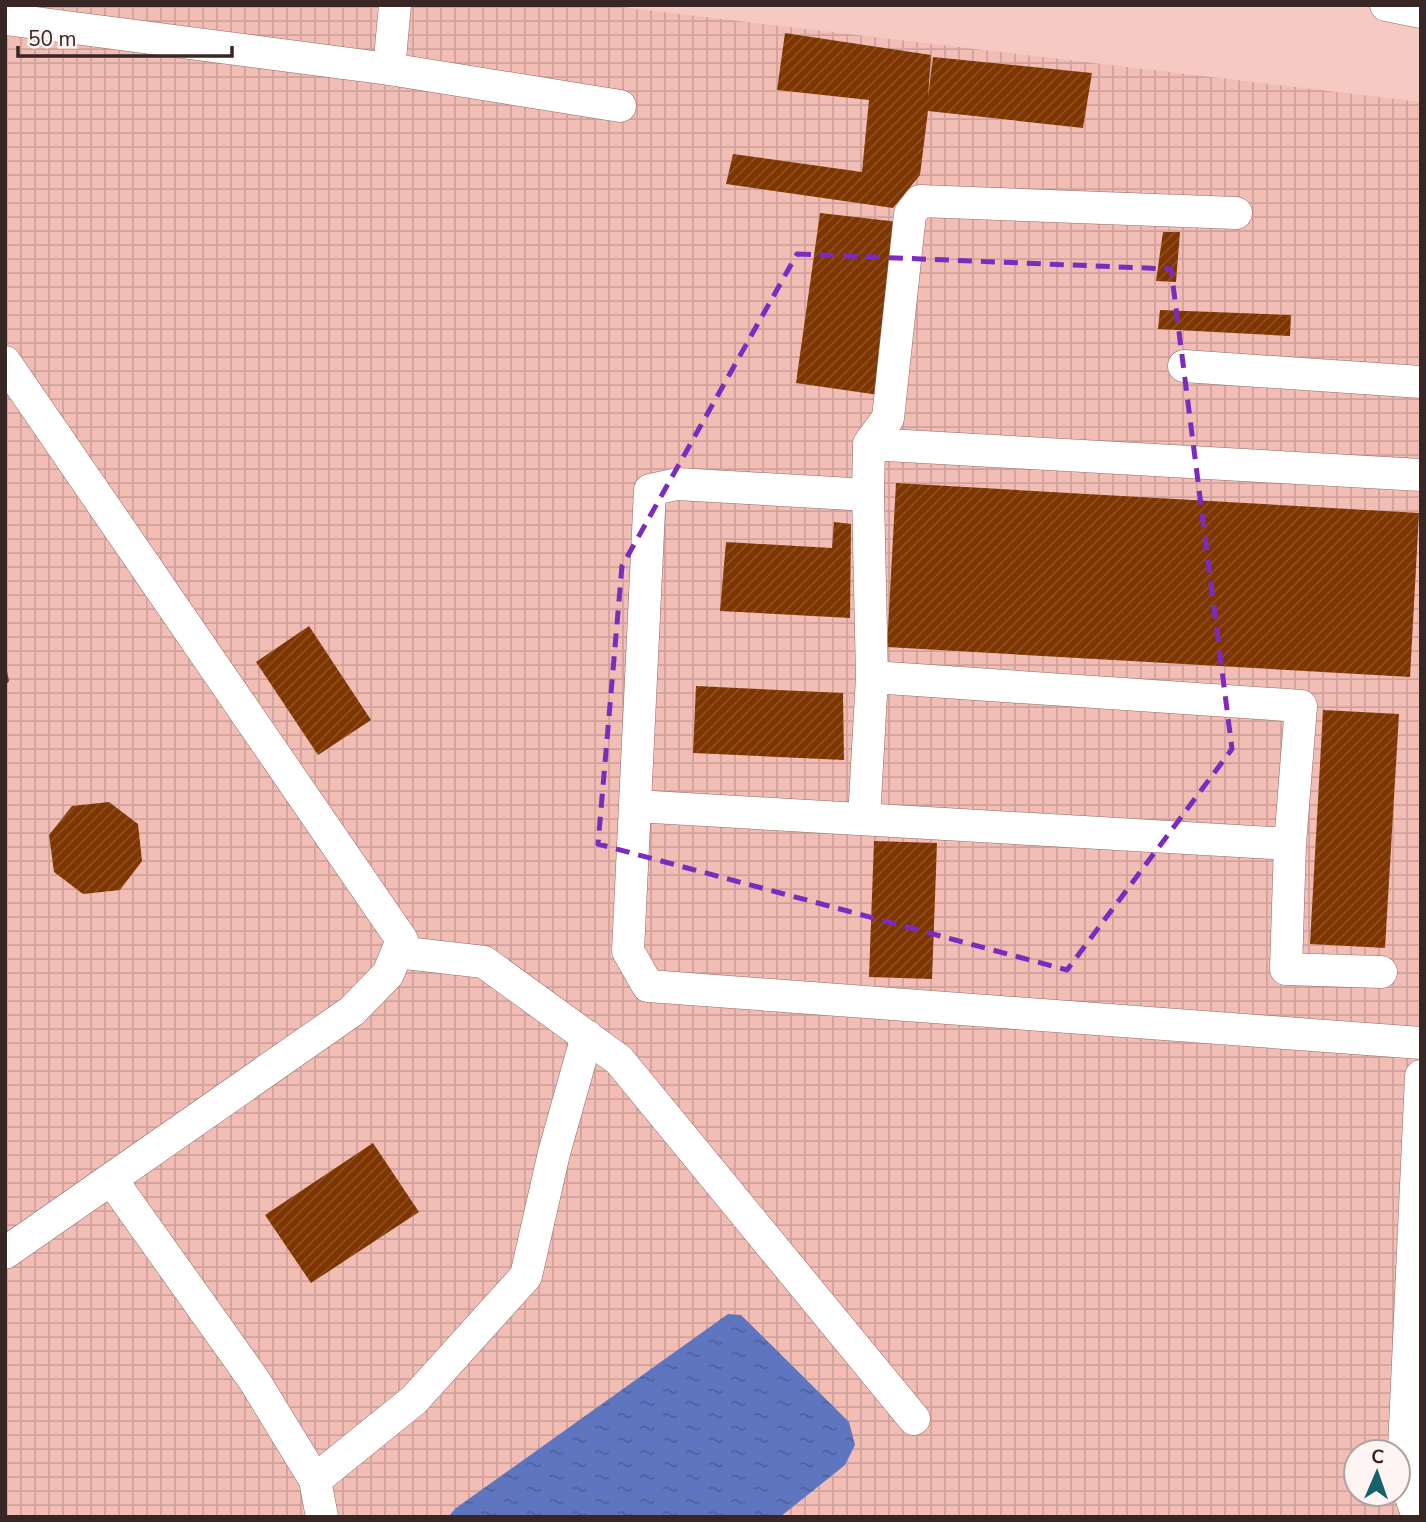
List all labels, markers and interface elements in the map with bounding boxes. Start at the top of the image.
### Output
scale bar [18,14,231,58]
text: 50 m [28,25,77,53]
north arrow [1342,1438,1412,1508]
text: С [1371,1444,1385,1470]

